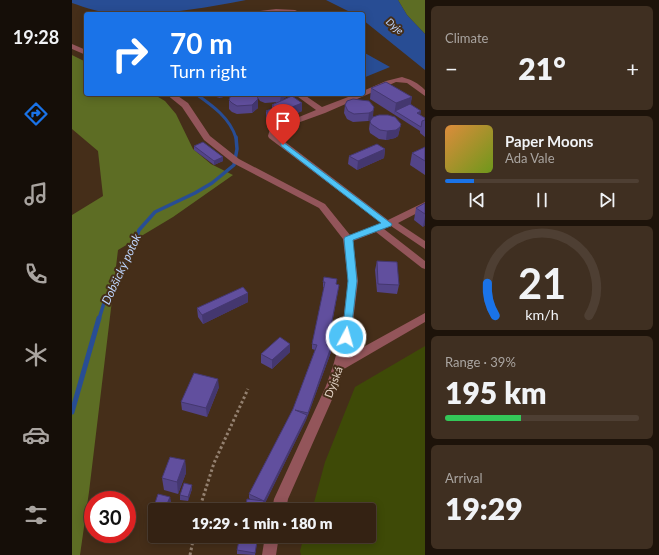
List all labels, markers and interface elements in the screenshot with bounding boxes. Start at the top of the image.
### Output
water label: Dyje [384,15,406,37]
text: 19:28 [13,26,59,48]
text: 70 m [170,26,233,60]
icon: right [104,28,156,80]
text: Climate [445,30,488,46]
text: 21° [518,50,566,86]
text: − [445,55,458,82]
text: + [626,55,639,82]
text: Turn right [170,60,247,82]
icon: directions [22,100,50,128]
pin [266,104,300,145]
icon: arrive [272,110,294,132]
text: Paper Moons [505,132,593,150]
text: Ada Vale [505,150,555,166]
icon: music [22,180,50,208]
icon: previous [466,189,488,211]
icon: pause [531,189,553,211]
icon: next [596,189,618,211]
water label: Dobšický potok [98,231,144,307]
text: 21 [518,257,566,307]
icon: phone [22,260,50,288]
text: km/h [525,305,559,322]
position arrow [325,316,367,358]
icon: climate [22,341,50,369]
text: Range · 39% [445,354,516,370]
street label: Dyjská [321,365,345,399]
text: 195 km [445,374,546,410]
icon: car [22,421,50,449]
text: Arrival [445,470,482,486]
text: 19:29 [445,490,523,526]
speed limit sign: 30 [84,491,136,543]
icon: filters [22,501,50,529]
text: 19:29 · 1 min · 180 m [191,514,333,532]

